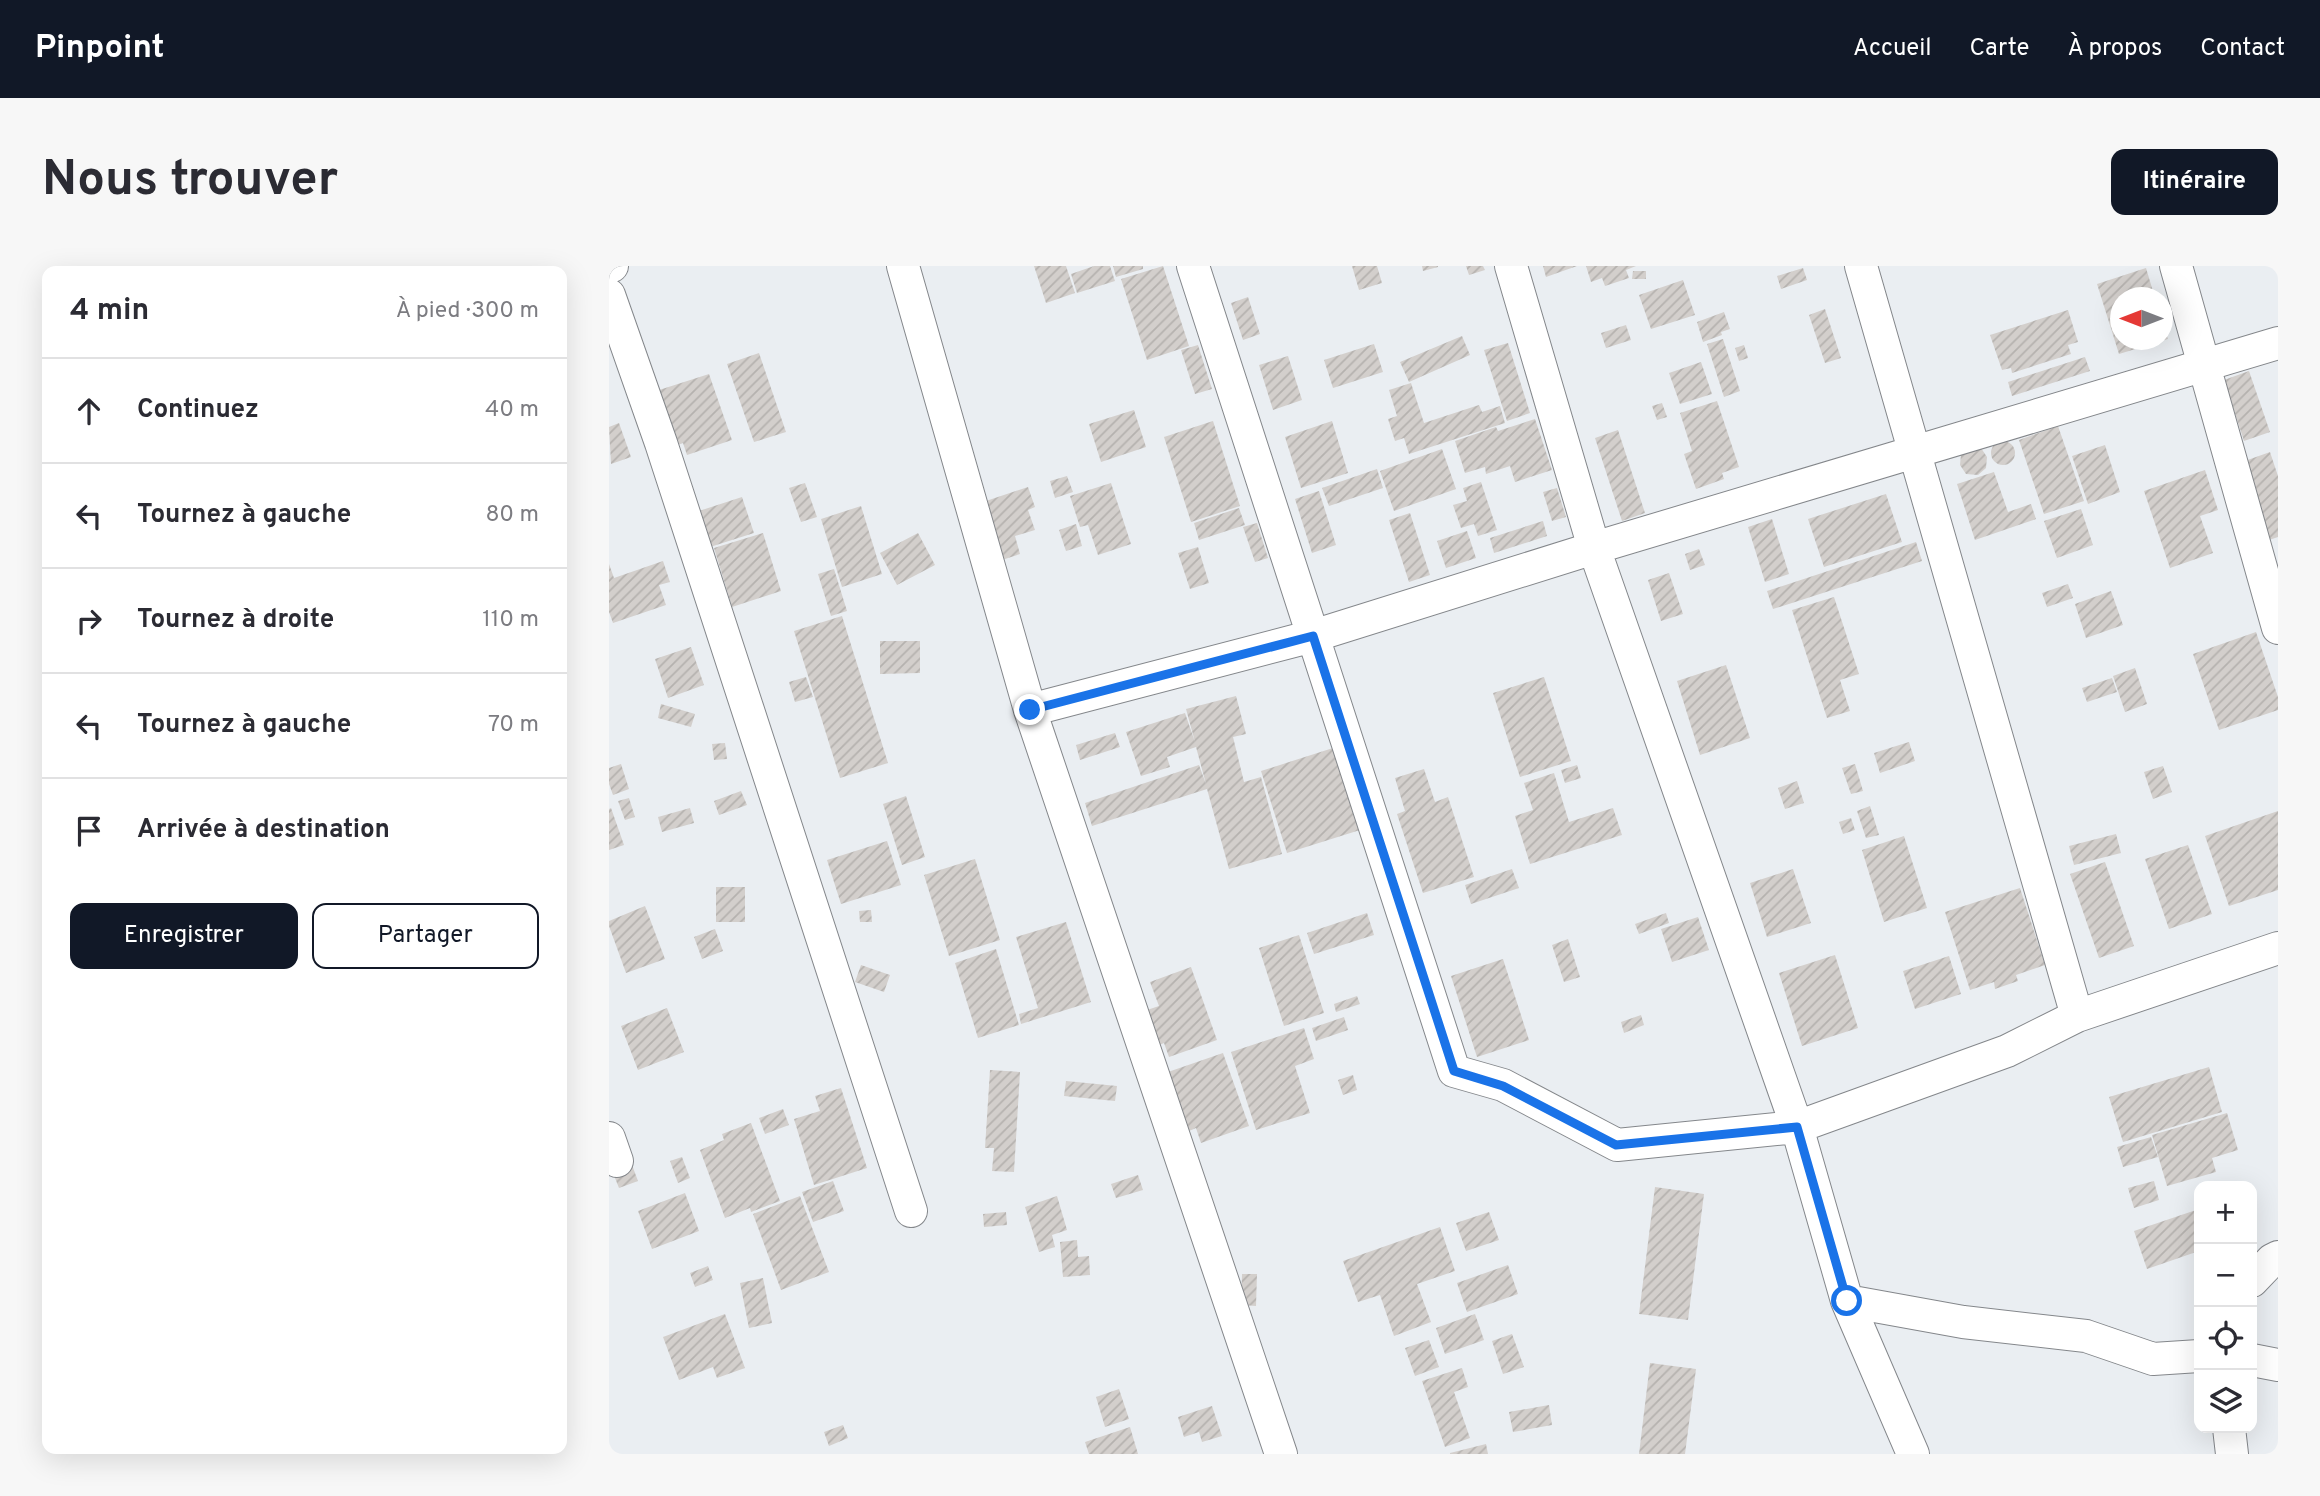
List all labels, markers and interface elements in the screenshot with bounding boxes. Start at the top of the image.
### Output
text: Pinpoint [35,28,164,70]
text: Accueil [1853,34,1932,64]
text: Carte [1970,34,2029,64]
text: À propos [2067,34,2162,64]
text: Contact [2200,34,2285,64]
button: Itinéraire [2111,149,2278,215]
text: Nous trouver [42,151,338,213]
north arrow [2110,287,2173,350]
text: 4 min [70,293,149,330]
text: À pied · 300 m [396,297,539,326]
icon: ahead [70,392,108,430]
text: Continuez [137,394,259,427]
text: 40 m [485,396,539,425]
icon: left [70,497,108,535]
text: Tournez à gauche [137,499,351,532]
text: 80 m [486,501,539,530]
icon: right [70,602,108,640]
text: Tournez à droite [137,604,334,637]
text: 110 m [482,606,539,635]
route end [1014,694,1045,725]
icon: left [70,707,108,745]
text: Tournez à gauche [137,709,351,742]
text: 70 m [488,711,539,740]
icon: arrive [70,812,108,850]
text: Arrivée à destination [137,814,390,847]
button: Enregistrer [70,903,298,969]
button: Partager [312,903,539,969]
map controls [2194,1181,2257,1433]
button: + [2194,1181,2257,1244]
button: − [2194,1244,2257,1307]
route start [1831,1285,1862,1316]
button: locate [2194,1307,2257,1370]
button: layers [2194,1370,2257,1433]

